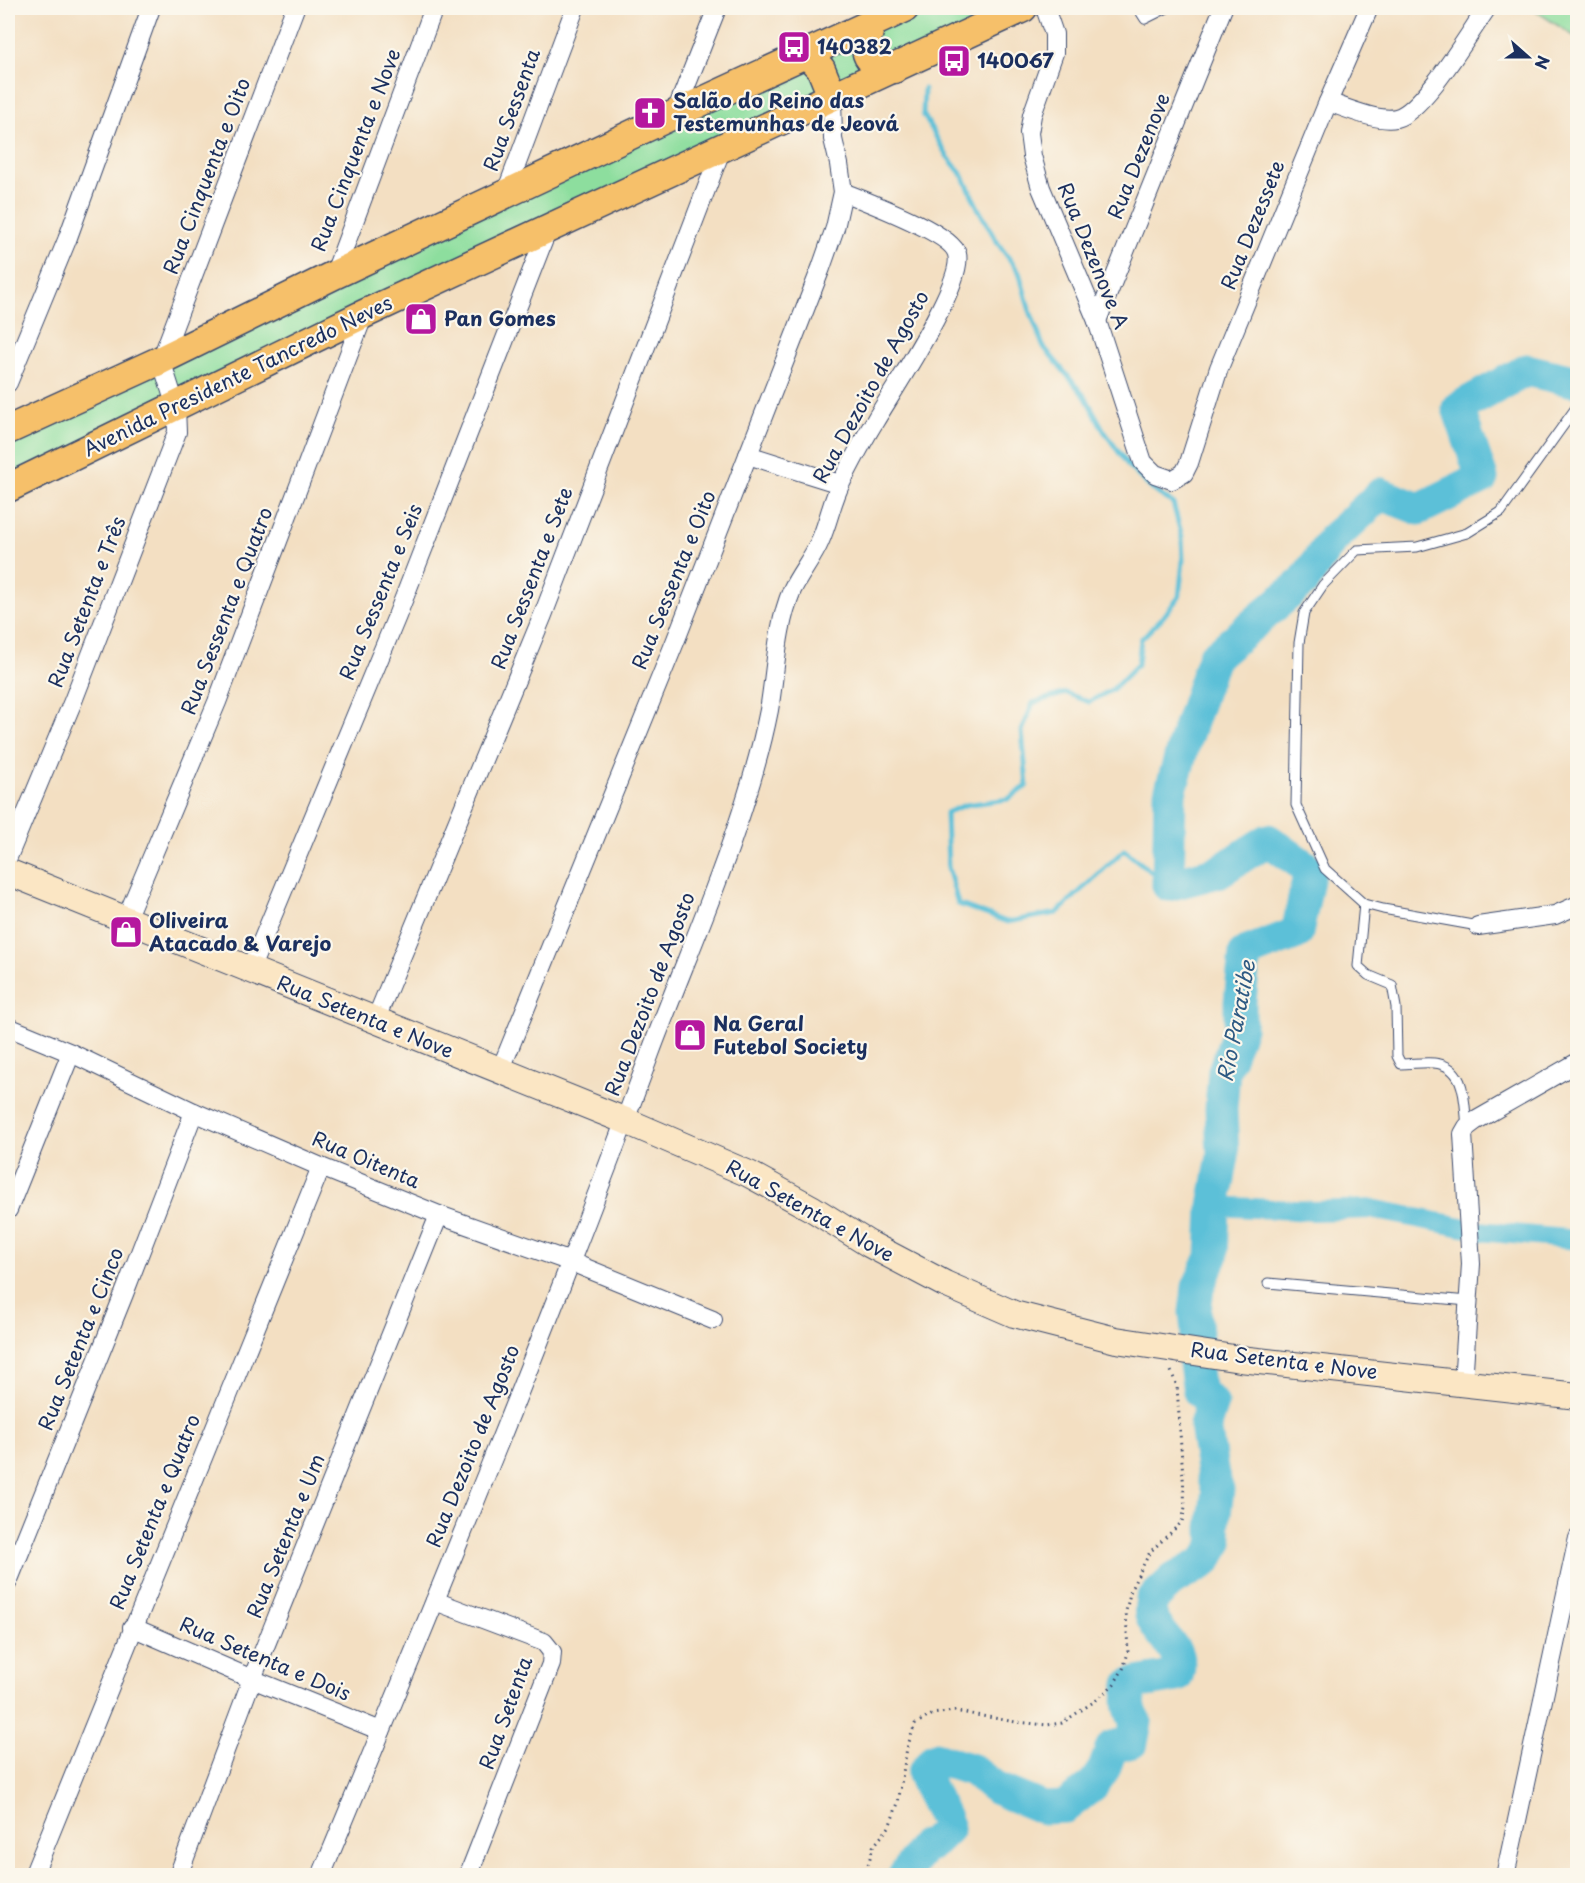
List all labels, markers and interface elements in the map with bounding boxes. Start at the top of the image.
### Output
north arrow [1498,27,1558,87]
bus stop icon: 140382 [776,29,812,65]
place label: 140382 [817,31,892,61]
bus stop icon: 140067 [936,43,972,79]
street label: Rua Cinquenta e Nove [302,44,408,256]
street label: Rua Sessenta [475,44,547,175]
place label: 140067 [977,45,1054,75]
text: N [1529,53,1556,73]
street label: Rua Cinquenta e Oito [155,73,257,278]
place label: Salão do Reino das Testemunhas de Jeová [673,85,900,138]
street label: Rua Dezenove [1099,88,1177,223]
church icon: Salão do Reino das Testemunhas de Jeová [632,95,668,131]
street label: Rua Dezessete [1212,155,1292,294]
street label: Rua Dezenove A [1051,178,1137,333]
street label: Rua Dezoito de Agosto [805,285,936,488]
street label: Avenida Presidente Tancredo Neves [78,287,397,463]
shop icon: Pan Gomes [403,301,439,337]
place label: Pan Gomes [444,303,556,333]
street label: Rua Sessenta e Sete [482,482,580,673]
street label: Rua Sessenta e Oito [623,486,723,674]
street label: Rua Sessenta e Seis [331,499,429,684]
street label: Rua Sessenta e Quatro [173,502,280,719]
street label: Rua Setenta e Três [40,512,132,691]
street label: Rua Dezoito de Agosto [596,887,702,1100]
place label: Oliveira Atacado & Varejo [149,905,331,958]
shop icon: Oliveira Atacado & Varejo [108,914,144,950]
water label: Rio Paratibe [1208,956,1263,1084]
street label: Rua Setenta e Nove [273,967,458,1065]
place label: Na Geral Futebol Society [713,1008,868,1061]
shop icon: Na Geral Futebol Society [672,1017,708,1053]
street label: Rua Oitenta [308,1123,425,1195]
street label: Rua Setenta e Nove [721,1151,900,1269]
street label: Rua Setenta e Cinco [30,1243,130,1435]
street label: Rua Setenta e Nove [1189,1334,1379,1386]
street label: Rua Dezoito de Agosto [418,1340,526,1552]
street label: Rua Setenta e Quatro [101,1409,207,1614]
street label: Rua Setenta e Um [238,1449,332,1622]
street label: Rua Setenta e Dois [175,1608,356,1708]
street label: Rua Setenta [471,1651,540,1773]

